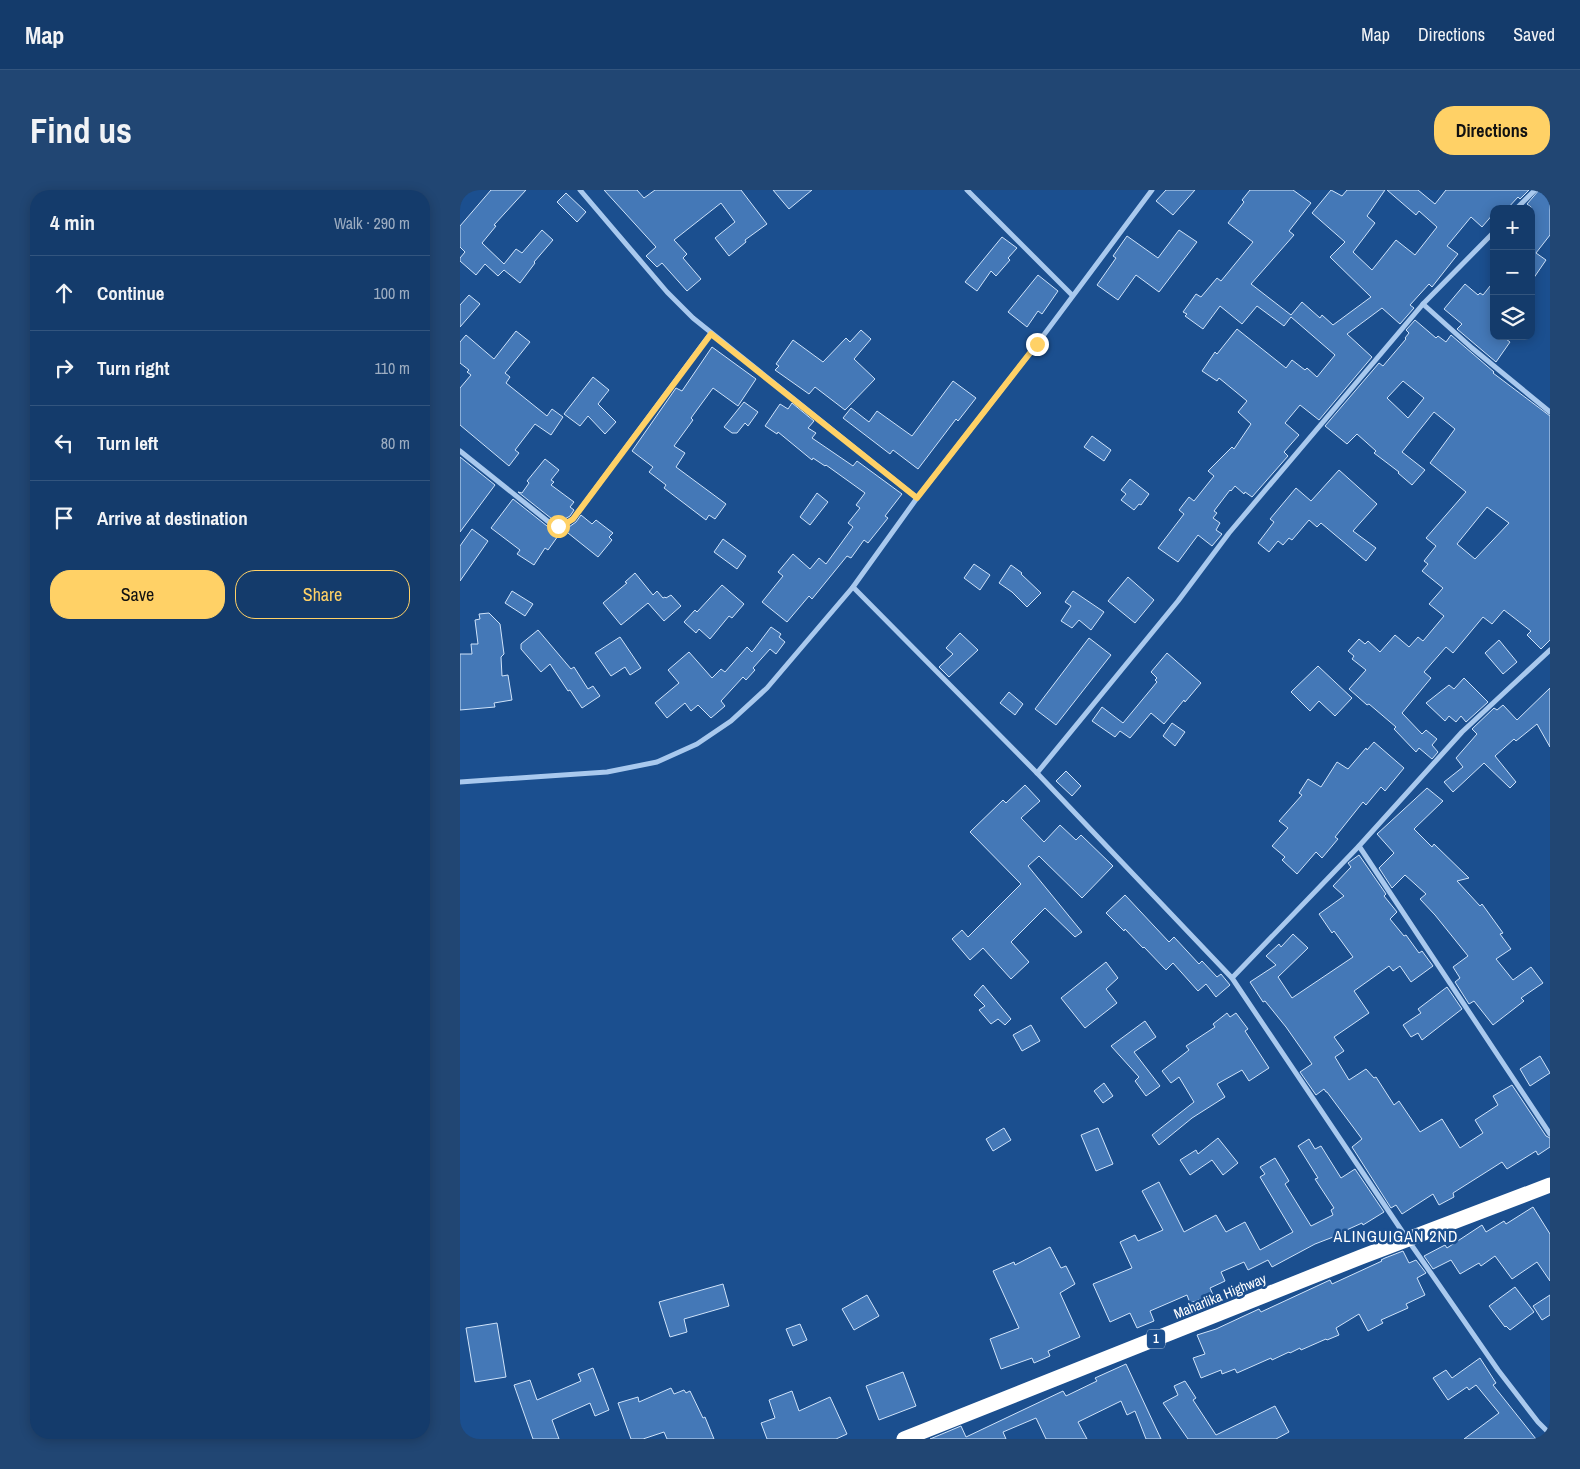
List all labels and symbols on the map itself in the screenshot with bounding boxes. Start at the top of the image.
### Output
route end [1026,333,1049,356]
route start [547,515,570,538]
district label: ALINGUIGAN 2ND [1333,1225,1458,1247]
street label: Maharlika Highway [1171,1269,1269,1323]
road number: 1 [1147,1330,1165,1348]

